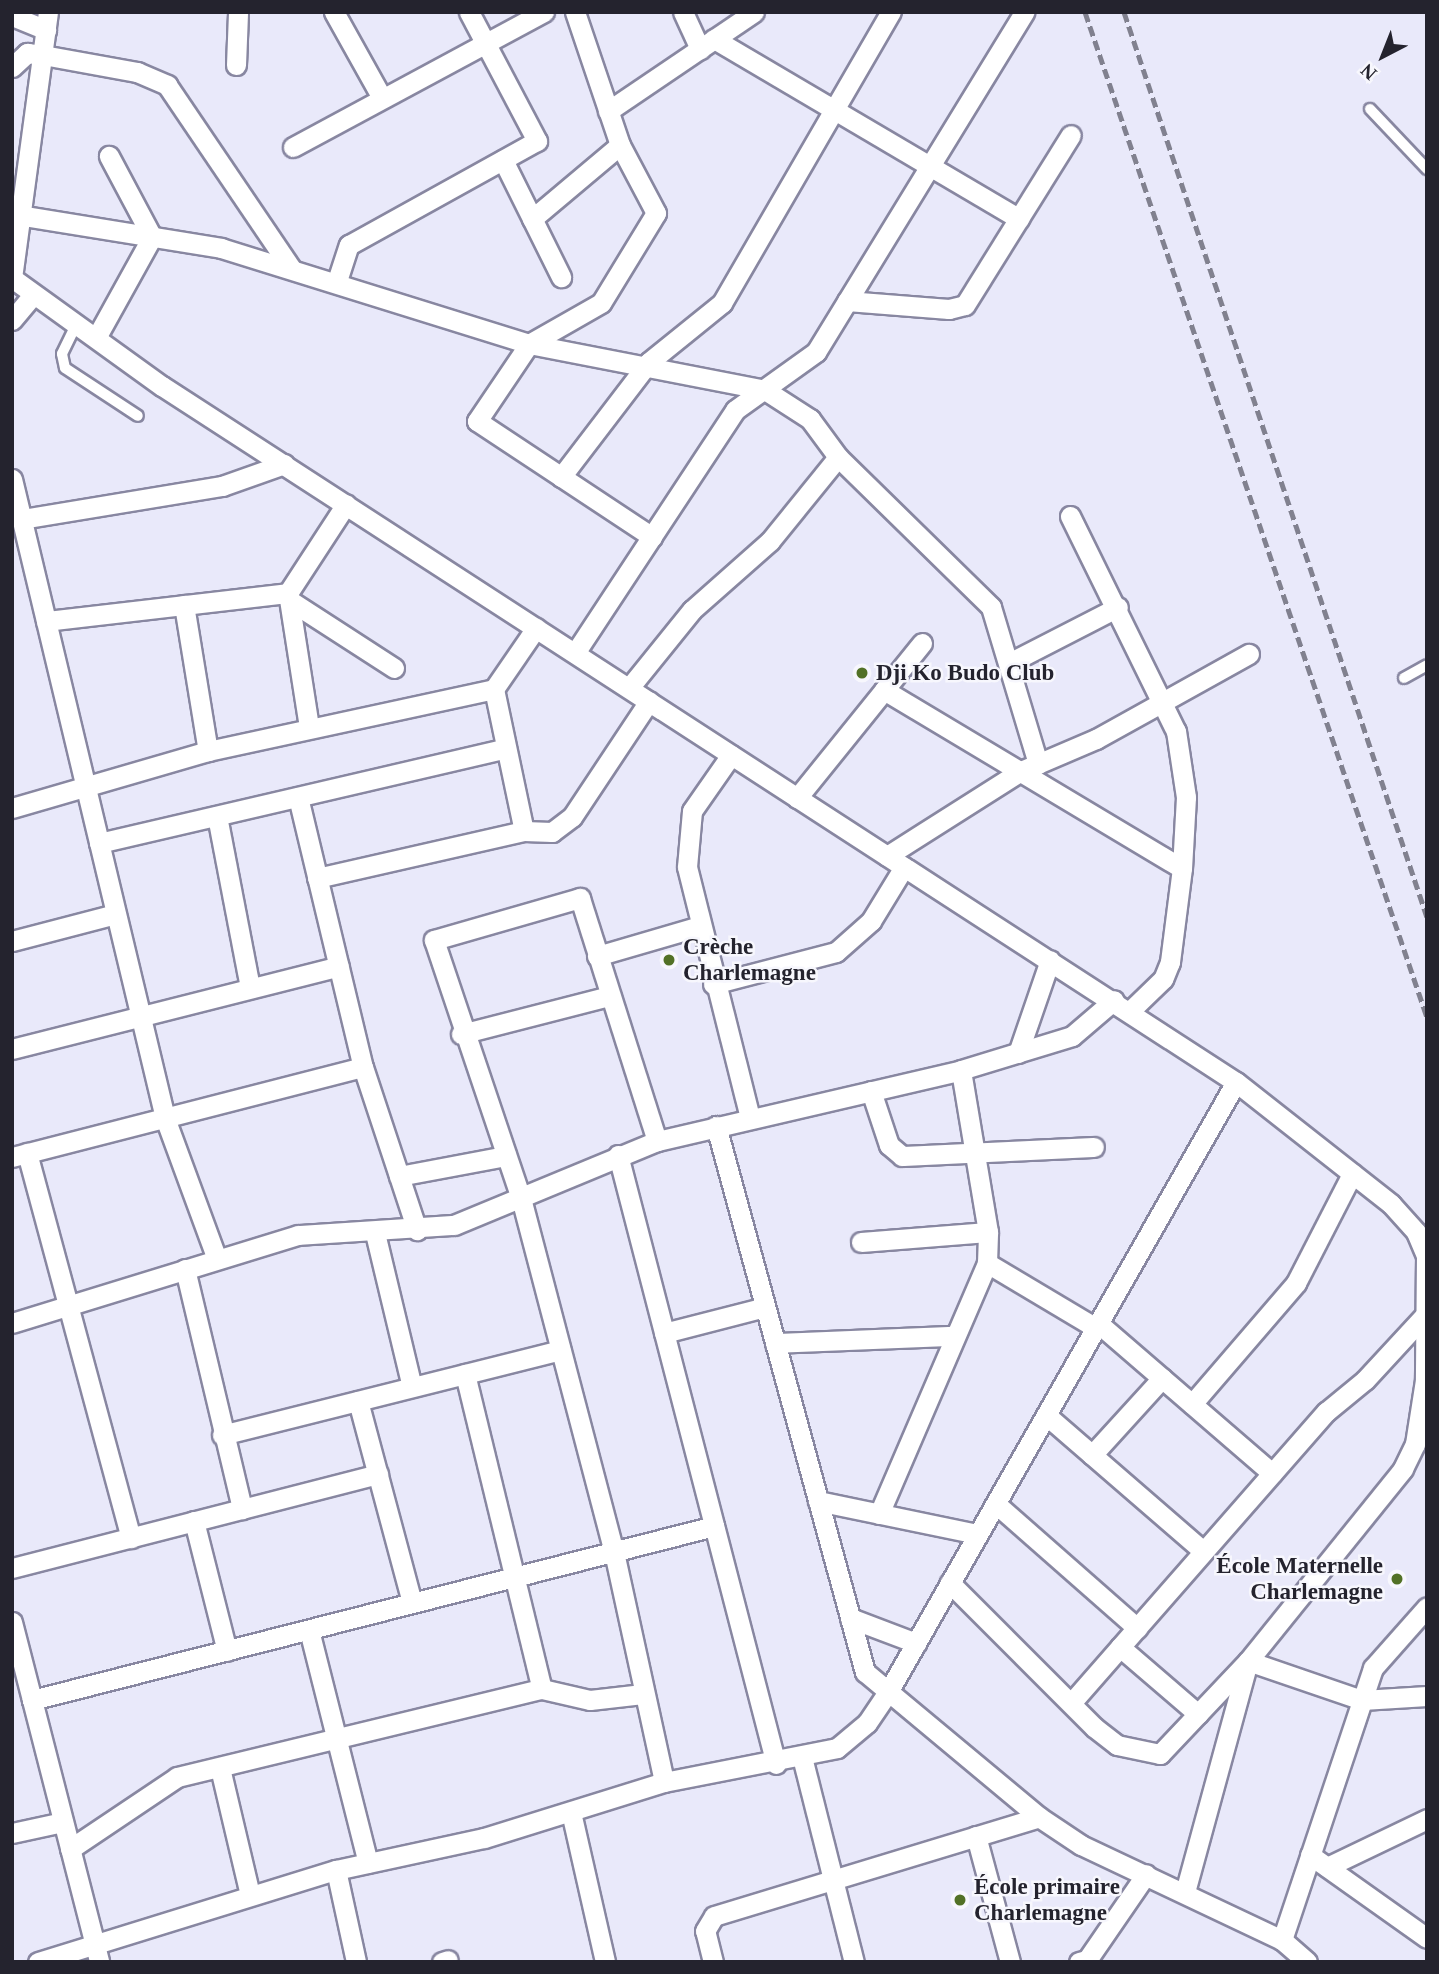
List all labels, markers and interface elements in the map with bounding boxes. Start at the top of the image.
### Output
north arrow [1348,21,1418,91]
text: N [1356,60,1381,84]
place label: Dji Ko Budo Club [876,659,1054,687]
marker: Dji Ko Budo Club [854,665,870,681]
place label: Crèche Charlemagne [683,933,816,987]
marker: Crèche Charlemagne [661,952,677,968]
place label: École Maternelle Charlemagne [1216,1552,1383,1606]
marker: École Maternelle Charlemagne [1389,1571,1405,1587]
place label: École primaire Charlemagne [974,1873,1120,1927]
marker: École primaire Charlemagne [952,1892,968,1908]

